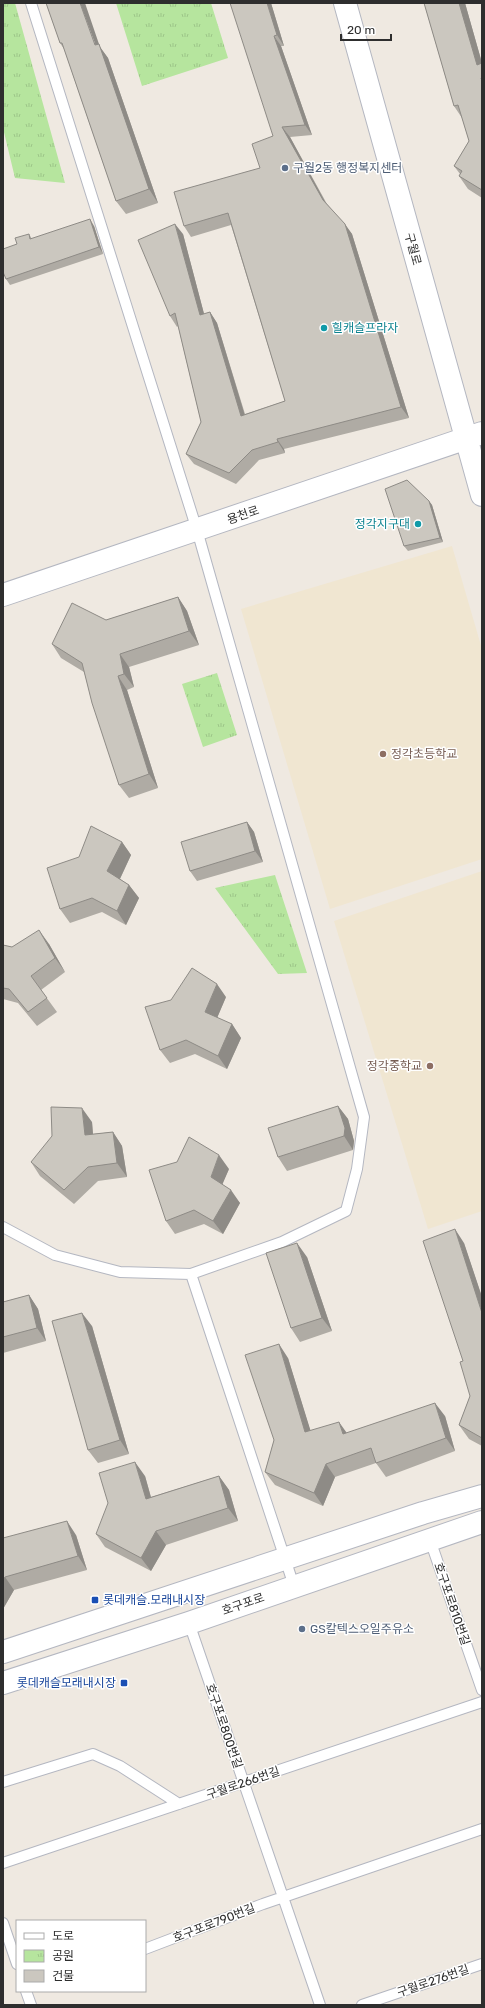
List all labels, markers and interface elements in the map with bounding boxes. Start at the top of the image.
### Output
scale bar [341,16,391,42]
text: 20 m [347,23,375,37]
place label: 구월2동 행정복지센터 [293,161,402,175]
marker: 구월2동 행정복지센터 [280,163,290,173]
street label: 구월로 [402,231,424,267]
place label: 힐캐슬프라자 [332,321,398,335]
marker: 힐캐슬프라자 [319,323,329,333]
street label: 용천로 [225,503,261,527]
place label: 정각지구대 [355,517,410,531]
marker: 정각지구대 [413,519,423,529]
place label: 정각초등학교 [391,747,457,761]
marker: 정각초등학교 [378,749,388,759]
place label: 정각중학교 [367,1059,422,1073]
marker: 정각중학교 [425,1061,435,1071]
street label: 호구포로810번길 [431,1561,473,1647]
street label: 호구포로 [220,1590,266,1618]
place label: 롯데캐슬.모래내시장 [103,1593,205,1607]
marker: 롯데캐슬.모래내시장 [90,1595,100,1605]
place label: GS칼텍스오일주유소 [310,1622,414,1636]
marker: GS칼텍스오일주유소 [297,1624,307,1634]
place label: 롯데캐슬모래내시장 [17,1676,116,1690]
marker: 롯데캐슬모래내시장 [119,1678,129,1688]
street label: 호구포로800번길 [203,1682,245,1770]
street label: 구월로266번길 [204,1764,282,1802]
street label: 호구포로790번길 [171,1901,257,1945]
legend [16,1920,146,1992]
text: 도로 [52,1929,74,1943]
text: 공원 [52,1949,74,1963]
street label: 구월로276번길 [395,1962,471,2000]
text: 건물 [52,1969,74,1983]

